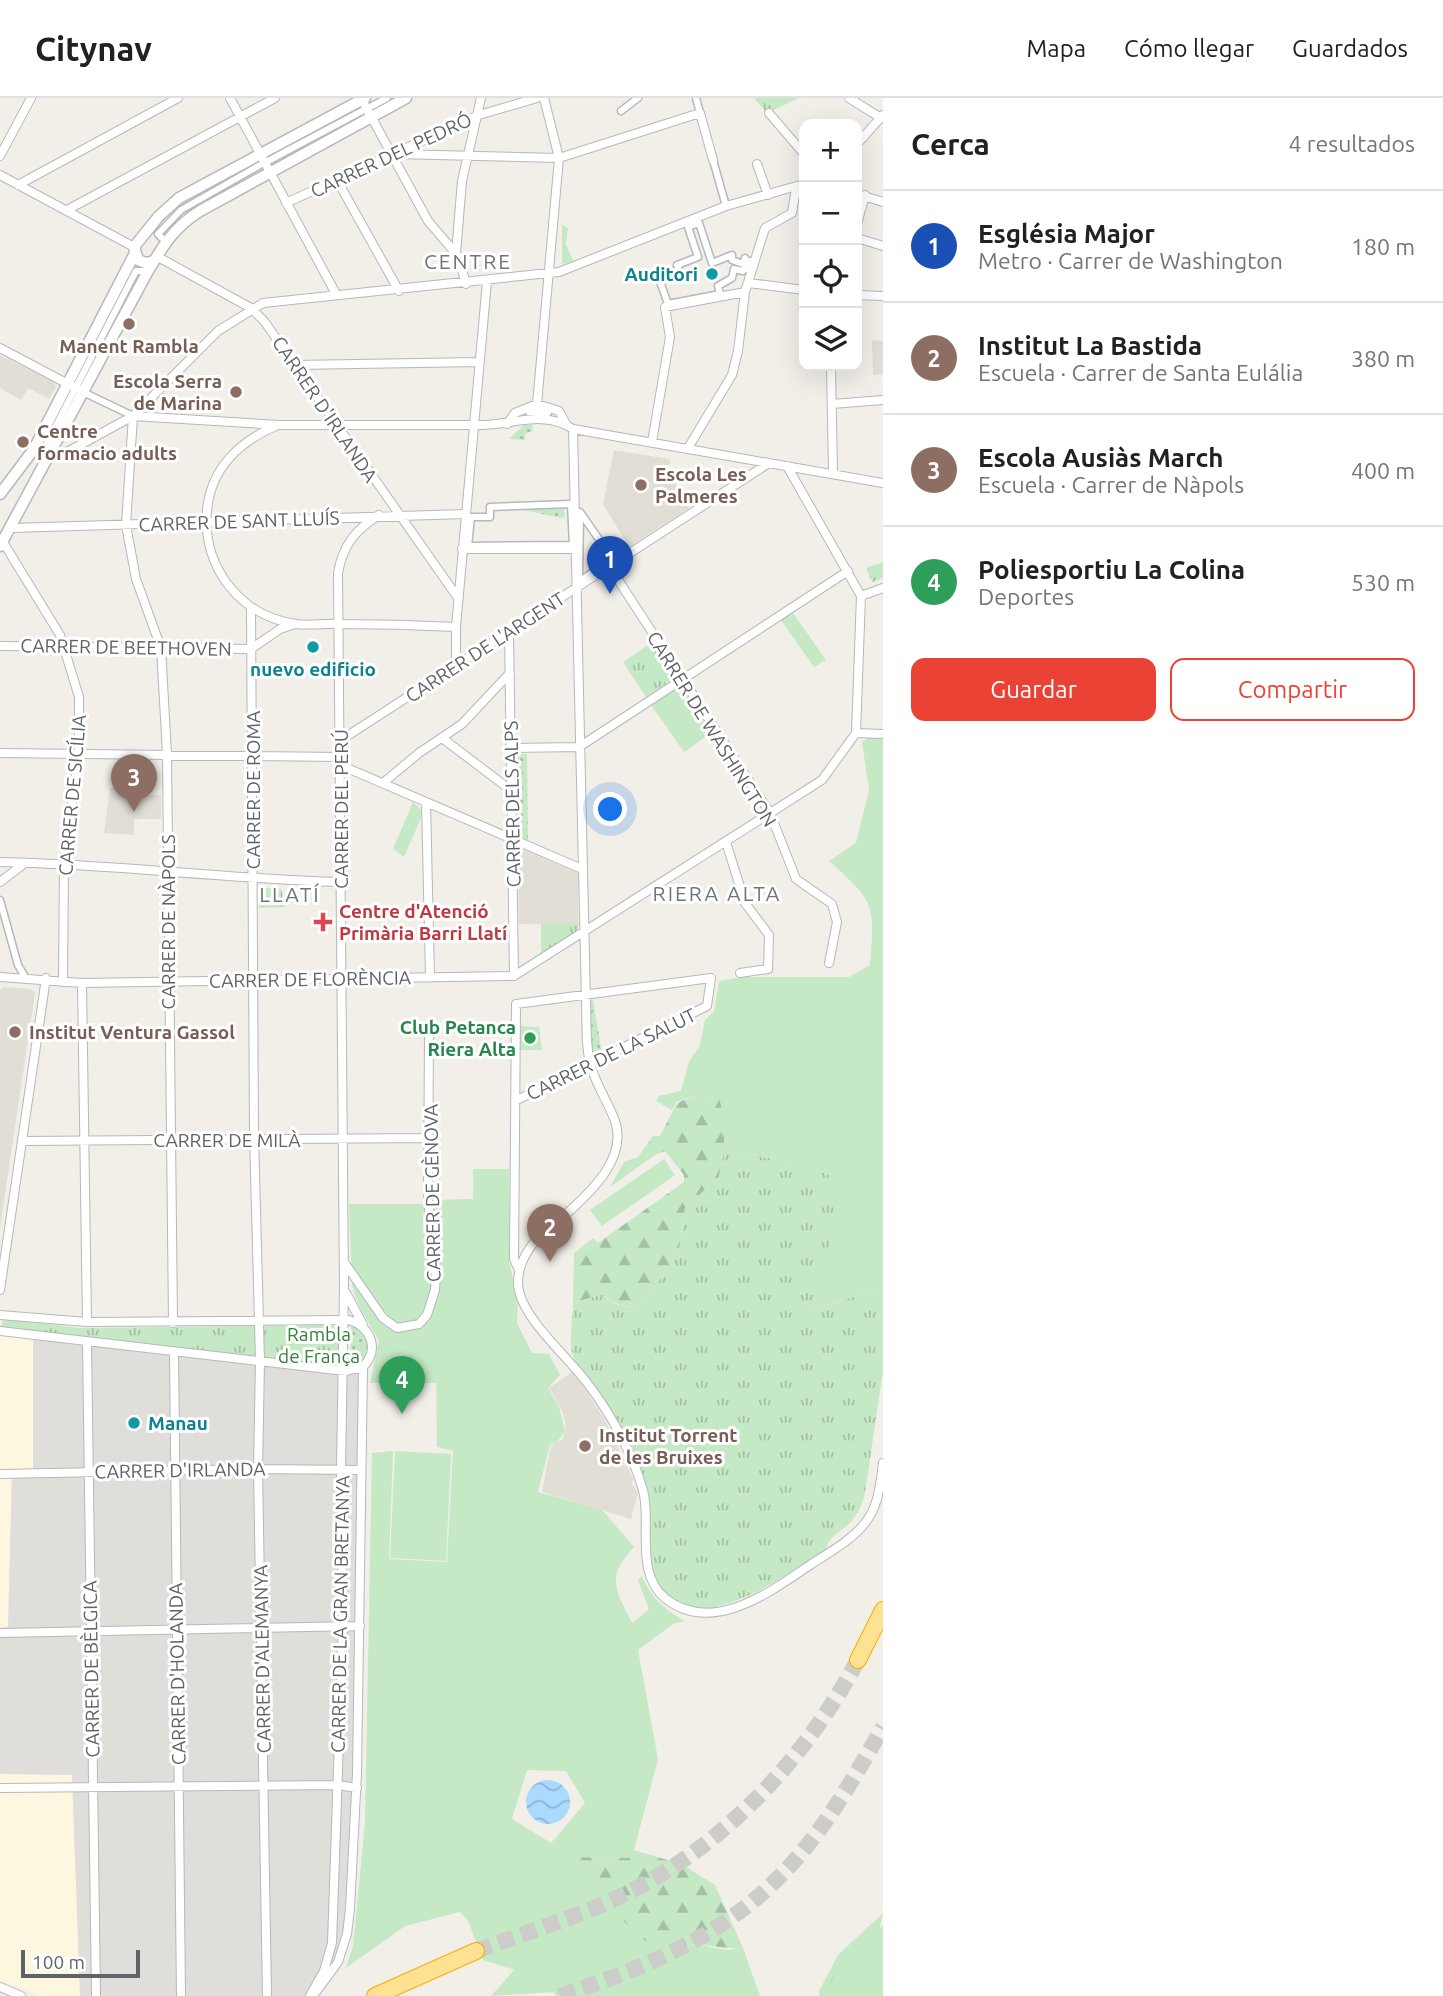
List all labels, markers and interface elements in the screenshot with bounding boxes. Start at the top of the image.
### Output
text: Citynav [35,30,152,67]
text: Mapa [1026,35,1086,62]
text: Cómo llegar [1124,35,1254,62]
text: Guardados [1292,35,1408,62]
street label: CARRER DEL PEDRÓ [307,108,475,202]
map controls [799,119,862,371]
button: + [799,119,862,182]
text: Cerca [911,127,990,161]
text: 4 resultados [1289,131,1415,156]
button: − [799,182,862,245]
text: Església Major [978,219,1155,248]
text: 1 [928,234,940,259]
text: 180 m [1351,234,1415,259]
button: locate [799,245,862,308]
text: Metro · Carrer de Washington [978,248,1283,273]
district label: CENTRE [424,249,512,273]
place label: Auditori [624,263,698,285]
marker: Auditori [704,266,720,282]
button: layers [799,308,862,371]
marker: Manent Rambla [121,316,137,332]
text: Institut La Bastida [978,331,1202,360]
street label: CARRER D'IRLANDA [268,332,382,487]
place label: Manent Rambla [59,335,199,357]
text: 2 [928,346,940,371]
text: 380 m [1351,346,1415,371]
text: Escuela · Carrer de Santa Eulália [978,360,1303,385]
place label: Escola Serra de Marina [113,370,222,414]
marker: Escola Serra de Marina [228,384,244,400]
place label: Centre formacio adults [37,420,177,464]
marker: Centre formacio adults [15,434,31,450]
text: Escola Ausiàs March [978,443,1223,472]
text: 3 [928,458,940,483]
text: 400 m [1351,458,1415,483]
place label: Escola Les Palmeres [655,463,747,507]
text: Escuela · Carrer de Nàpols [978,472,1244,497]
marker: Escola Les Palmeres [633,477,649,493]
street label: CARRER DE SANT LLUÍS [138,506,340,536]
pin: 1 [587,536,633,594]
text: Poliesportiu La Colina [978,555,1245,584]
text: 4 [928,570,940,595]
text: 530 m [1351,570,1415,595]
text: Deportes [978,584,1074,609]
street label: CARRER DE L'ARGENT [401,587,569,707]
street label: CARRER DE WASHINGTON [643,627,781,831]
street label: CARRER DE BEETHOVEN [20,634,232,660]
marker: nuevo edificio [305,639,321,655]
place label: nuevo edificio [250,658,376,680]
button: Guardar [911,658,1156,721]
button: Compartir [1170,658,1415,721]
street label: CARRER DE ROMA [242,710,264,869]
street label: CARRER DE SICÍLIA [54,713,90,876]
street label: CARRER DELS ALPS [500,720,524,888]
street label: CARRER DEL PERÚ [330,729,352,889]
pin: 3 [111,754,157,812]
your location [593,792,627,826]
street label: CARRER DE NÀPOLS [157,834,179,1010]
district label: RIERA ALTA [653,881,781,905]
district label: LLATÍ [259,882,321,906]
place label: Centre d'Atenció Primària Barri Llatí [339,900,508,944]
marker: Centre d'Atenció Primària Barri Llatí [313,912,333,932]
street label: CARRER DE FLORÈNCIA [209,966,412,992]
street label: CARRER DE LA SALUT [523,1003,700,1105]
place label: Club Petanca Riera Alta [400,1016,516,1060]
place label: Institut Ventura Gassol [29,1021,235,1043]
marker: Institut Ventura Gassol [7,1024,23,1040]
marker: Club Petanca Riera Alta [522,1030,538,1046]
street label: CARRER DE GÈNOVA [419,1103,445,1282]
street label: CARRER DE MILÀ [153,1129,301,1151]
pin: 2 [527,1204,573,1262]
park label: Rambla de França [278,1323,360,1367]
pin: 4 [379,1356,425,1414]
place label: Manau [148,1412,208,1434]
marker: Manau [126,1415,142,1431]
place label: Institut Torrent de les Bruixes [599,1424,738,1468]
marker: Institut Torrent de les Bruixes [577,1438,593,1454]
street label: CARRER D'IRLANDA [94,1457,266,1482]
street label: CARRER DE LA GRAN BRETANYA [327,1474,353,1753]
street label: CARRER D'ALEMANYA [249,1564,275,1753]
street label: CARRER DE BÈLGICA [78,1580,104,1758]
street label: CARRER D'HOLANDA [164,1582,190,1765]
scale bar [21,1947,140,1979]
text: 100 m [32,1951,85,1973]

